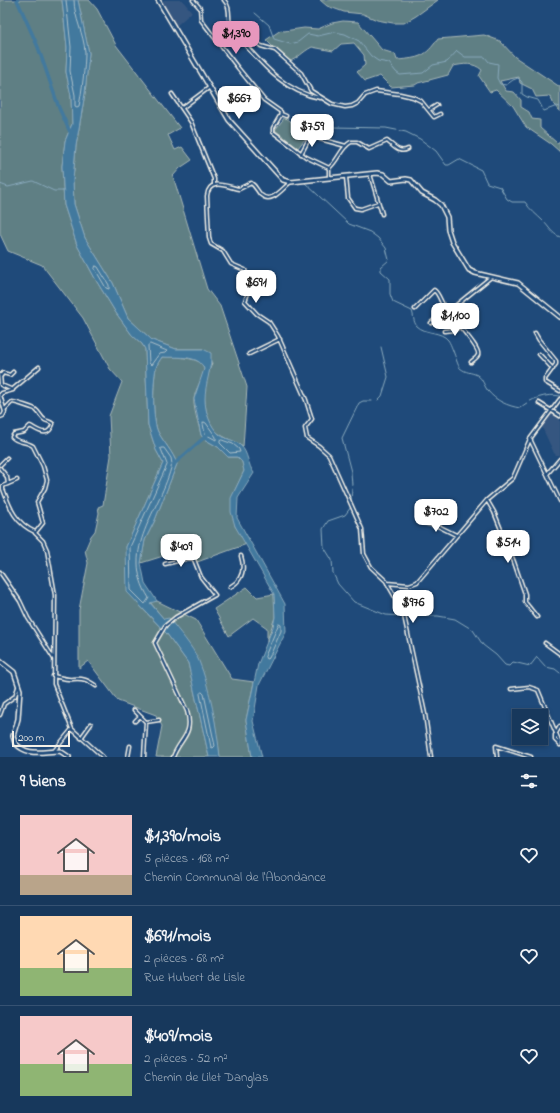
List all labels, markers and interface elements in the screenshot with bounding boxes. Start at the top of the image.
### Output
pin: $1,390 [203,21,269,55]
text: $1,390 [221,24,251,43]
pin: $667 [215,86,263,120]
text: $667 [227,89,251,108]
pin: $759 [288,114,336,148]
text: $759 [300,117,324,136]
pin: $691 [232,270,280,304]
text: $691 [245,273,267,292]
pin: $1,100 [422,303,488,337]
text: $1,100 [440,306,470,325]
pin: $702 [412,499,460,533]
text: $702 [423,502,449,521]
pin: $514 [484,530,532,564]
text: $514 [496,533,520,552]
pin: $409 [157,534,205,568]
text: $409 [170,537,192,556]
pin: $976 [389,590,437,624]
text: $976 [402,593,424,612]
map controls [512,709,548,745]
button: layers [512,709,548,745]
scale bar [12,729,70,748]
text: 200 m [18,730,44,746]
text: 9 biens [20,769,66,794]
icon: filters [518,770,540,792]
text: $1,390/mois [144,824,221,849]
icon: home [52,831,100,879]
icon: heart [518,844,540,866]
text: 5 pièces · 168 m² [144,849,229,868]
text: Chemin Communal de l'Abondance [144,868,326,887]
text: $691/mois [144,924,211,949]
icon: home [52,932,100,980]
icon: heart [518,945,540,967]
text: 2 pièces · 68 m² [144,949,224,968]
text: Rue Hubert de Lisle [144,968,245,987]
text: $409/mois [144,1024,213,1049]
icon: home [52,1032,100,1080]
icon: heart [518,1045,540,1067]
text: 2 pièces · 52 m² [144,1049,228,1068]
text: Chemin de Lilet Danglas [144,1068,269,1087]

